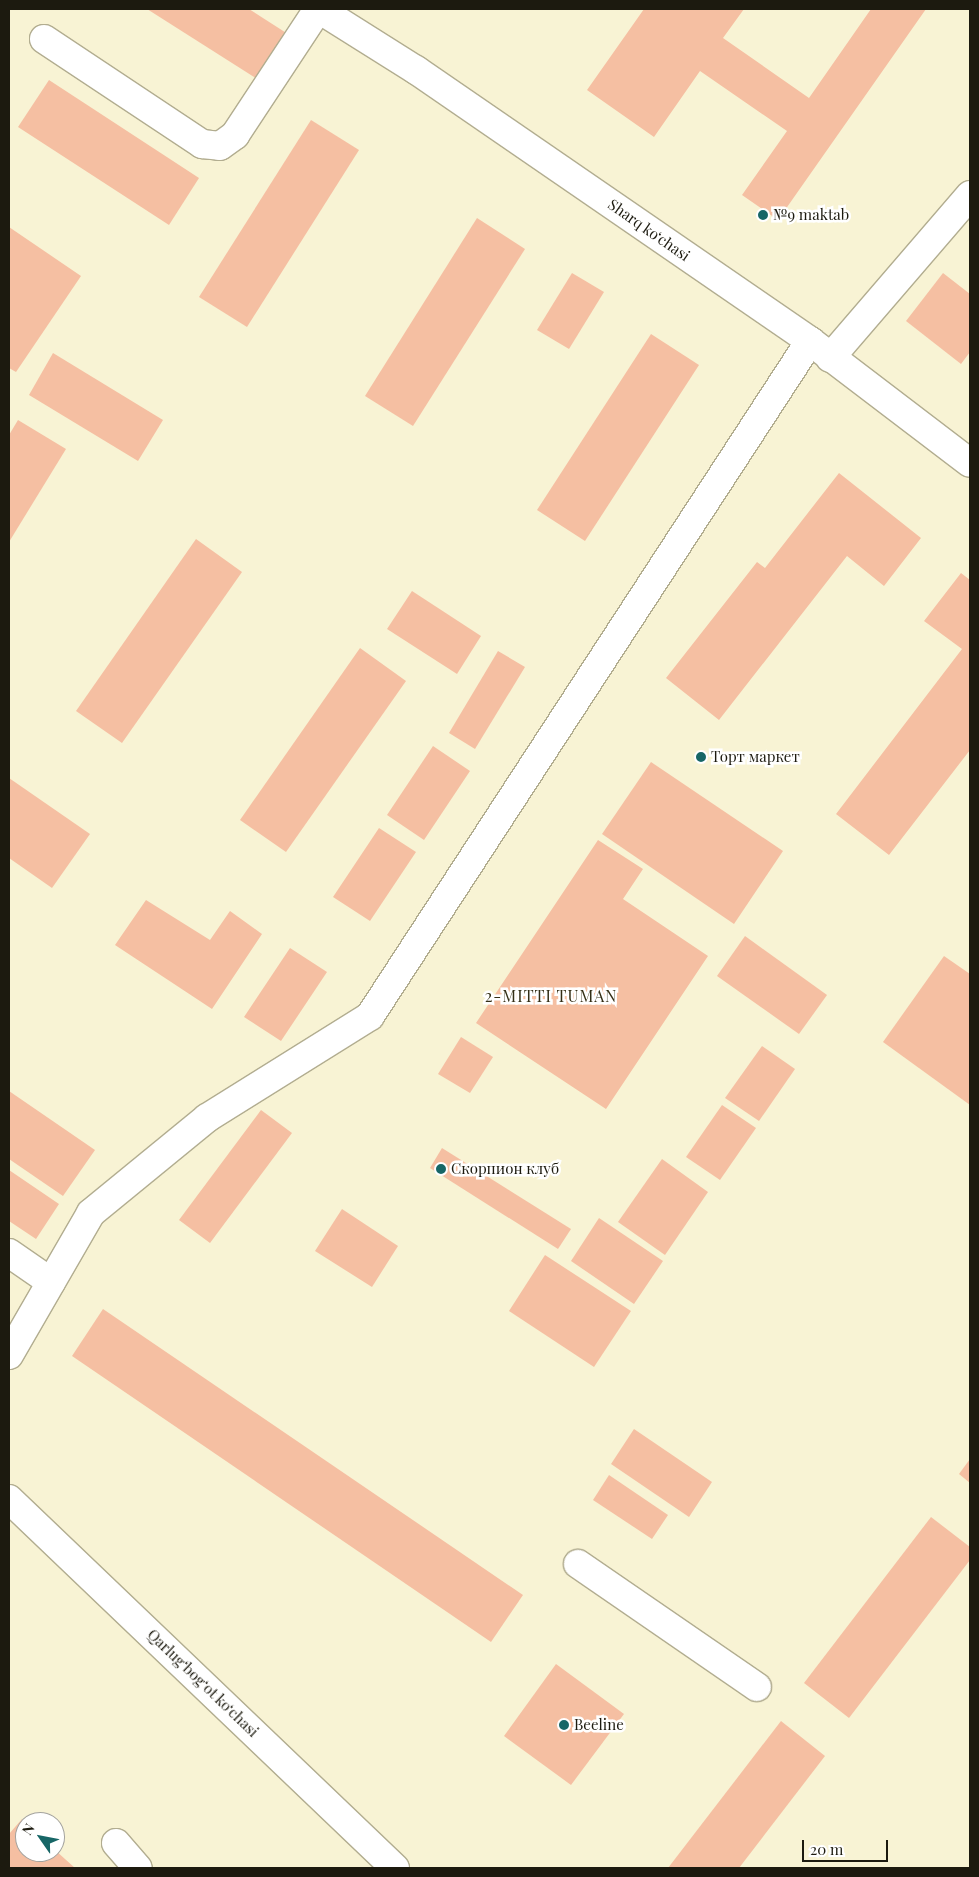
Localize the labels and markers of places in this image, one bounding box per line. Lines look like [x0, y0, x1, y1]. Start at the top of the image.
place label: №9 maktab [773, 206, 849, 224]
marker: №9 maktab [757, 209, 769, 221]
place label: Торт маркет [711, 748, 800, 766]
marker: Торт маркет [695, 751, 707, 763]
place label: Скорпион клуб [451, 1160, 559, 1178]
marker: Скорпион клуб [435, 1163, 447, 1175]
place label: Beeline [574, 1716, 624, 1734]
marker: Beeline [558, 1719, 570, 1731]

